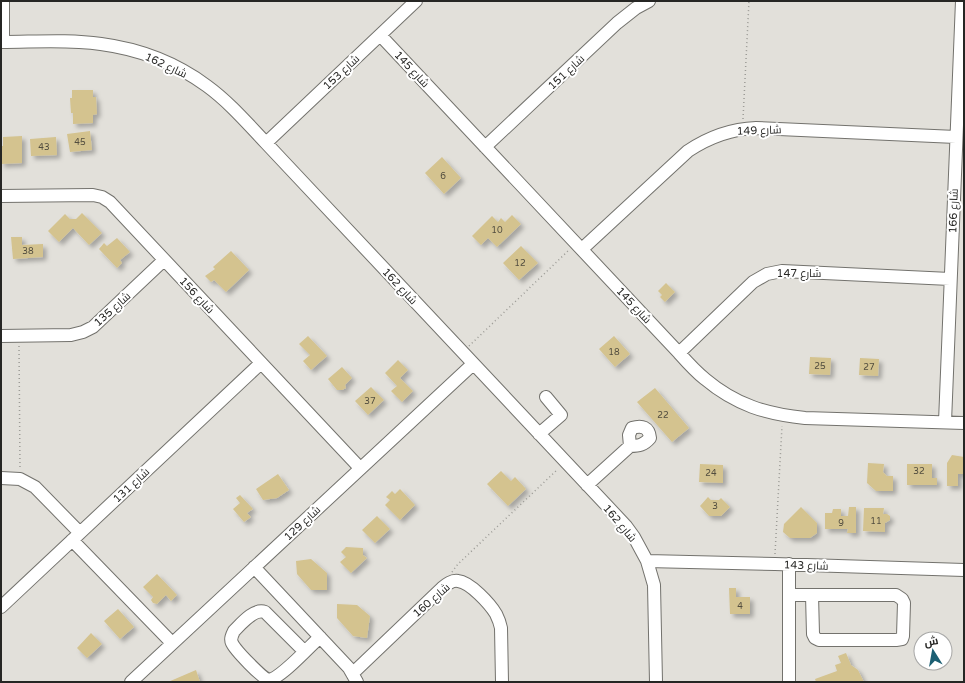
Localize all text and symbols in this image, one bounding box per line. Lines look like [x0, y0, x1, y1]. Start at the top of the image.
street label: شارع 145 [391, 48, 432, 91]
street label: شارع 162 [142, 50, 189, 82]
street label: شارع 153 [320, 52, 363, 93]
street label: شارع 151 [545, 52, 588, 93]
street label: شارع 149 [736, 123, 782, 139]
house number: 45 [74, 137, 86, 148]
house number: 43 [38, 142, 50, 153]
house number: 6 [440, 171, 446, 182]
street label: شارع 166 [946, 188, 962, 234]
house number: 10 [491, 225, 503, 236]
house number: 38 [22, 246, 34, 257]
house number: 12 [514, 258, 526, 269]
street label: شارع 162 [379, 265, 420, 308]
street label: شارع 147 [777, 267, 821, 281]
street label: شارع 156 [176, 274, 217, 317]
street label: شارع 145 [613, 284, 654, 327]
street label: شارع 135 [91, 290, 134, 330]
house number: 18 [608, 347, 620, 358]
house number: 25 [814, 361, 826, 372]
house number: 27 [863, 362, 875, 373]
house number: 37 [364, 396, 376, 407]
house number: 22 [657, 410, 669, 421]
street label: شارع 131 [110, 465, 153, 506]
house number: 32 [913, 466, 925, 477]
house number: 24 [705, 468, 717, 479]
house number: 3 [712, 501, 718, 512]
street label: شارع 162 [599, 502, 639, 545]
street label: شارع 129 [281, 503, 324, 544]
house number: 11 [870, 516, 882, 527]
house number: 9 [838, 518, 844, 529]
street label: شارع 143 [783, 558, 829, 574]
street label: شارع 160 [410, 581, 453, 621]
house number: 4 [737, 601, 743, 612]
north arrow [913, 631, 953, 671]
text: ش [923, 634, 939, 649]

